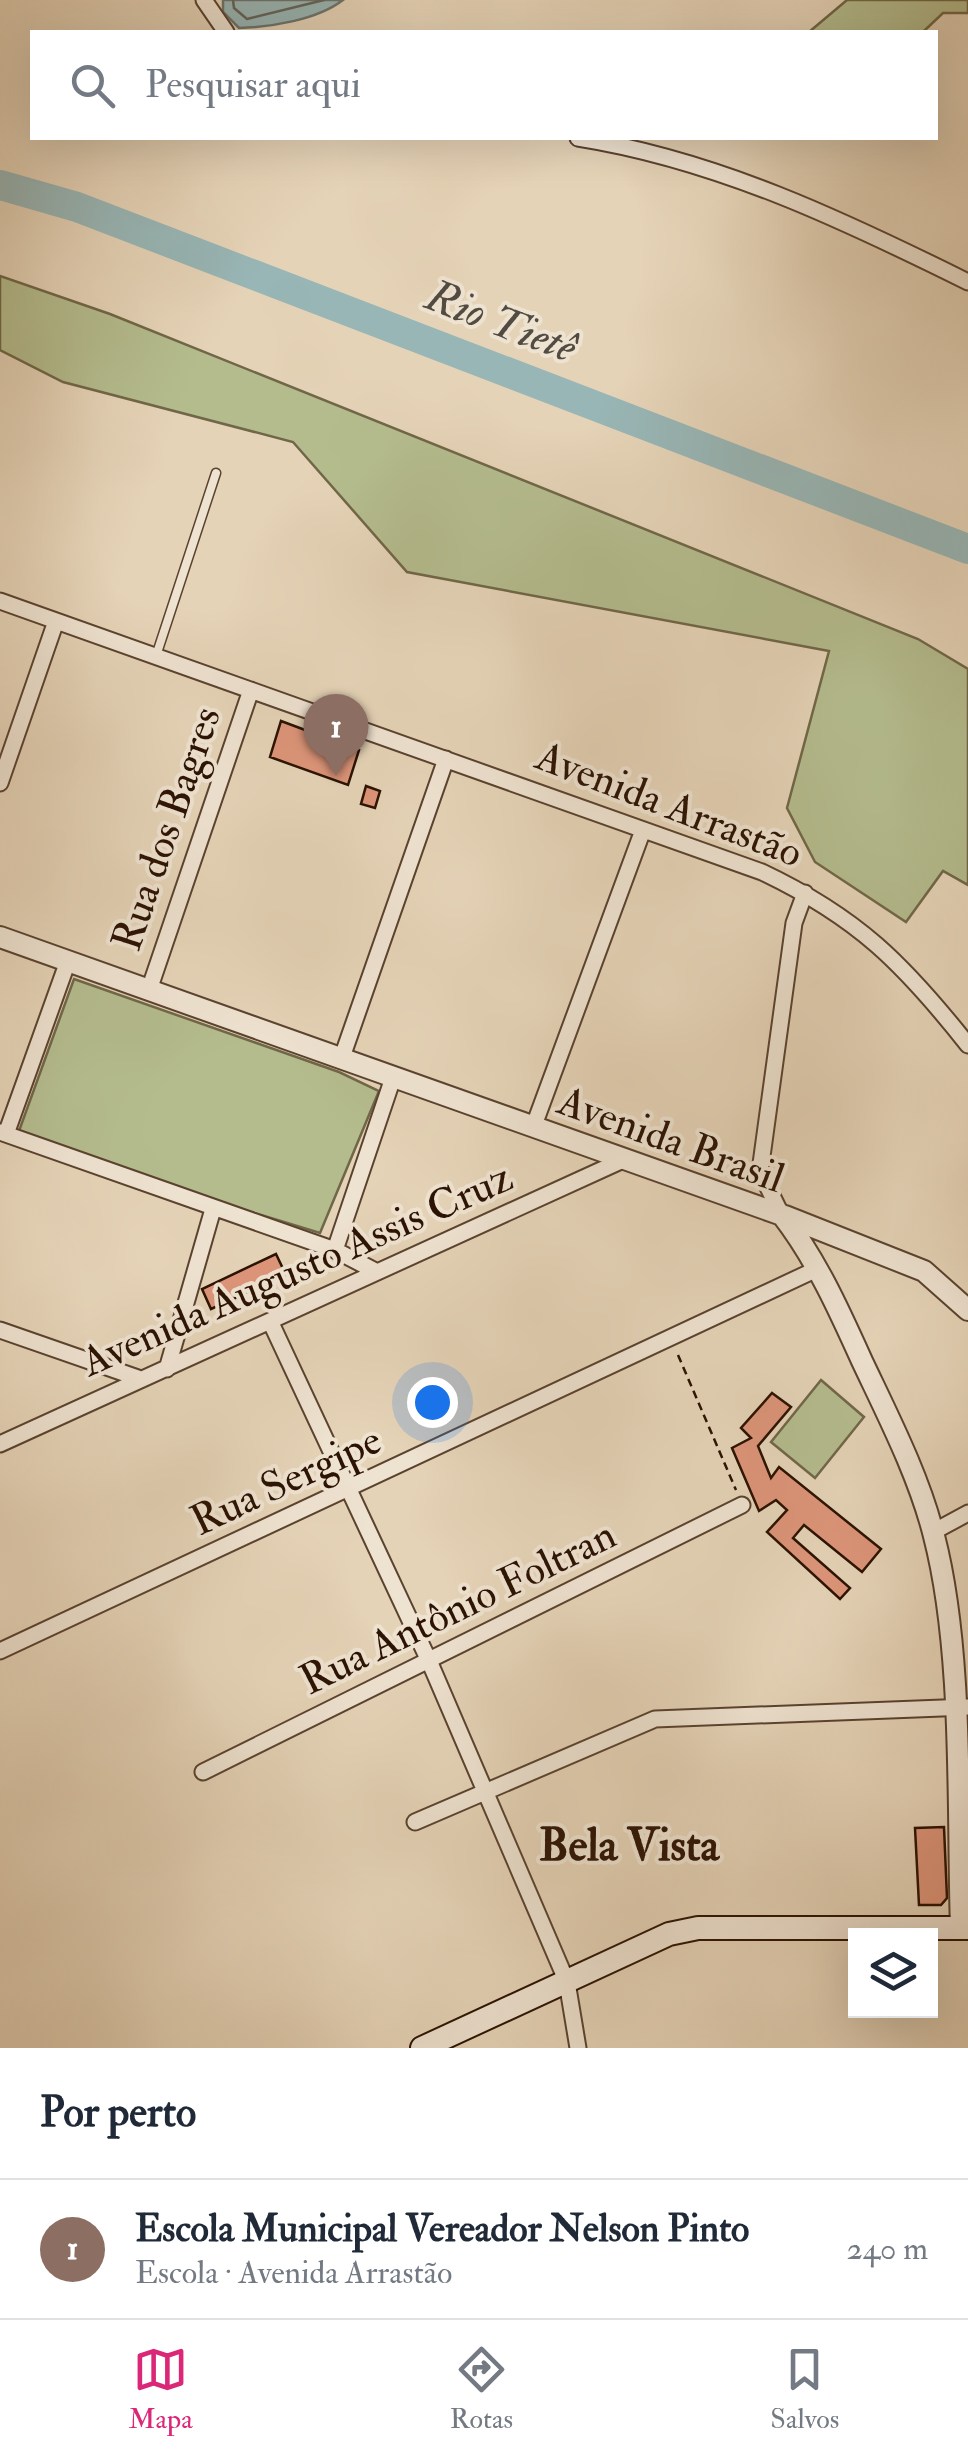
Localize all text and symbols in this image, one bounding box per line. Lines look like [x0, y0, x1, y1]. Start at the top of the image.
search box [30, 30, 938, 140]
icon: search [65, 58, 120, 113]
text: Pesquisar aqui [145, 61, 361, 109]
water label: Rio Tietê [417, 268, 586, 377]
pin: 1 [304, 694, 368, 776]
street label: Rua dos Bagres [101, 700, 233, 958]
street label: Avenida Arrastão [528, 730, 810, 880]
street label: Avenida Brasil [550, 1075, 791, 1205]
street label: Avenida Augusto Assis Cruz [73, 1151, 521, 1389]
your location [407, 1377, 458, 1428]
street label: Rua Sergipe [182, 1414, 390, 1548]
street label: Rua Antônio Foltran [292, 1509, 624, 1707]
district label: Bela Vista [539, 1818, 720, 1874]
map controls [848, 1928, 938, 2018]
button: layers [848, 1928, 938, 2018]
text: Por perto [40, 2087, 196, 2139]
text: Escola Municipal Vereador Nelson Pinto [135, 2205, 749, 2253]
text: 1 [67, 2229, 78, 2269]
text: 240 m [847, 2229, 928, 2269]
text: Escola · Avenida Arrastão [135, 2253, 452, 2293]
tab: Mapa [129, 2342, 193, 2437]
tab: Rotas [450, 2342, 513, 2437]
tab: Salvos [770, 2342, 839, 2437]

